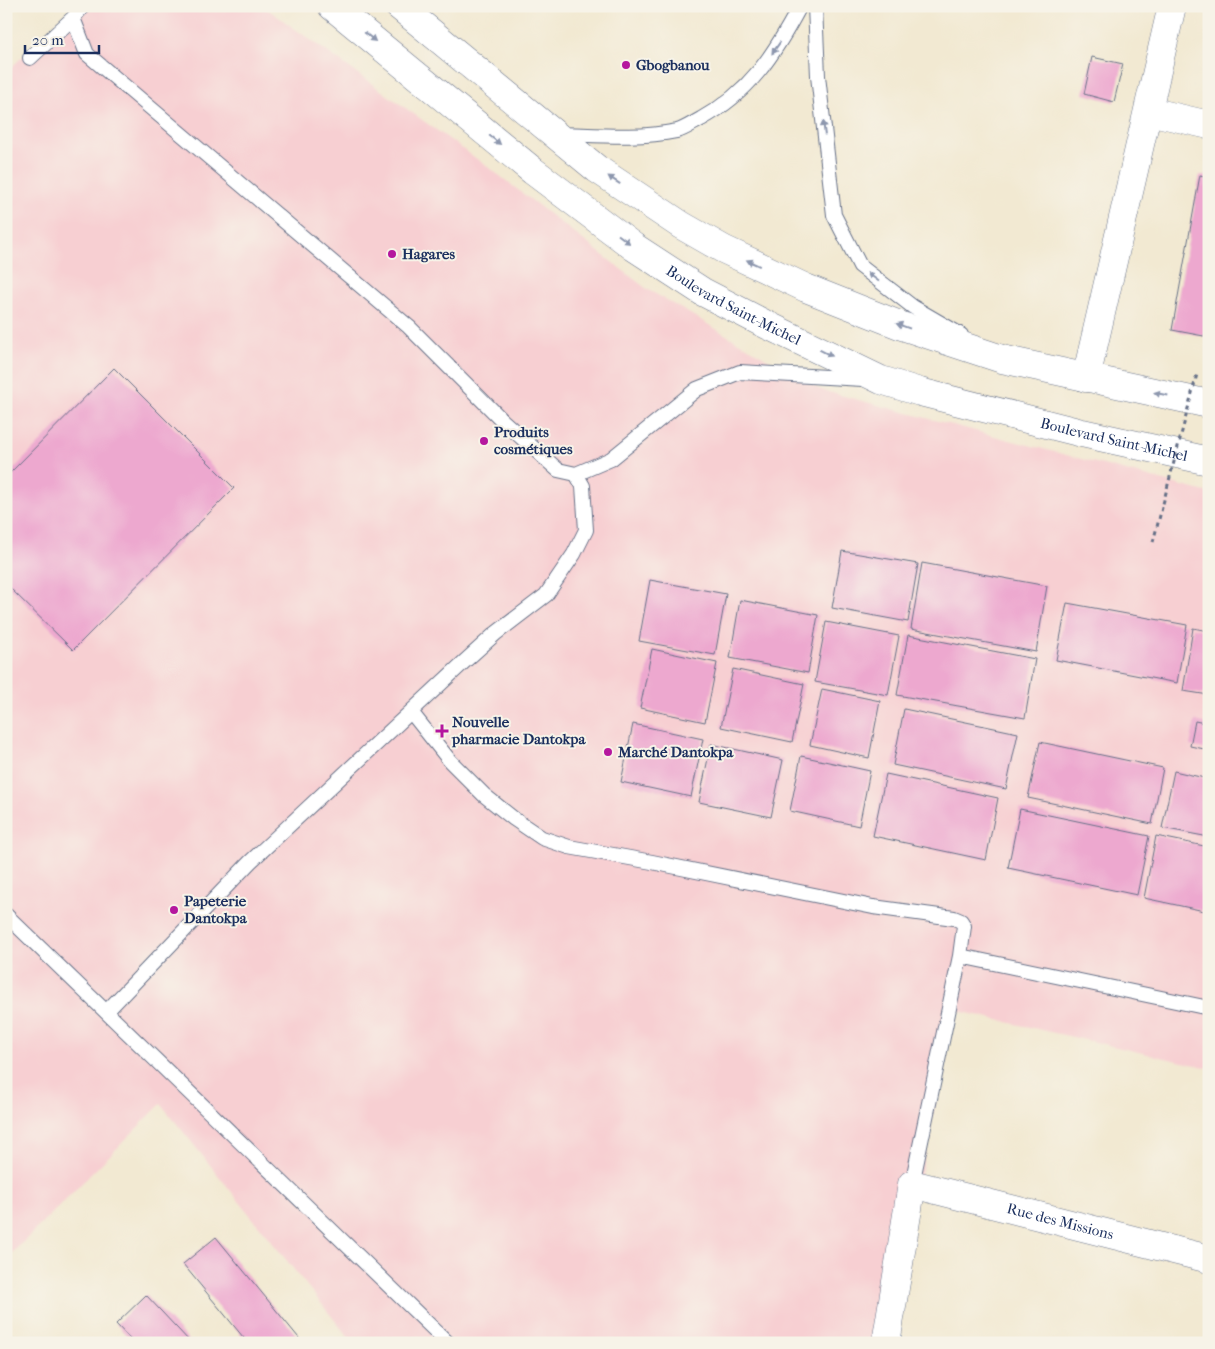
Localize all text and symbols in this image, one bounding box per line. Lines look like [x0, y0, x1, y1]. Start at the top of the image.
scale bar [25, 22, 99, 54]
text: 20 m [32, 31, 64, 49]
one-way arrow [363, 32, 376, 43]
one-way arrow [771, 42, 781, 55]
place label: Gbogbanou [636, 56, 710, 74]
marker: Gbogbanou [620, 59, 632, 71]
one-way arrow [820, 119, 828, 135]
one-way arrow [489, 134, 502, 145]
one-way arrow [607, 175, 620, 185]
one-way arrow [617, 234, 630, 245]
place label: Hagares [402, 245, 455, 263]
marker: Hagares [386, 248, 398, 260]
one-way arrow [746, 259, 760, 267]
street label: Boulevard Saint-Michel [663, 261, 804, 349]
one-way arrow [867, 271, 880, 282]
one-way arrow [895, 322, 910, 329]
one-way arrow [819, 349, 833, 357]
one-way arrow [1154, 390, 1169, 398]
street label: Boulevard Saint-Michel [1039, 414, 1189, 465]
place label: Produits cosmétiques [494, 423, 573, 458]
marker: Produits cosmétiques [478, 435, 490, 447]
place label: Nouvelle pharmacie Dantokpa [451, 713, 586, 748]
marker: Nouvelle pharmacie Dantokpa [436, 725, 448, 737]
place label: Marché Dantokpa [617, 743, 734, 761]
marker: Marché Dantokpa [602, 746, 614, 758]
place label: Papeterie Dantokpa [184, 892, 248, 927]
marker: Papeterie Dantokpa [168, 904, 180, 916]
street label: Rue des Missions [1005, 1199, 1116, 1244]

